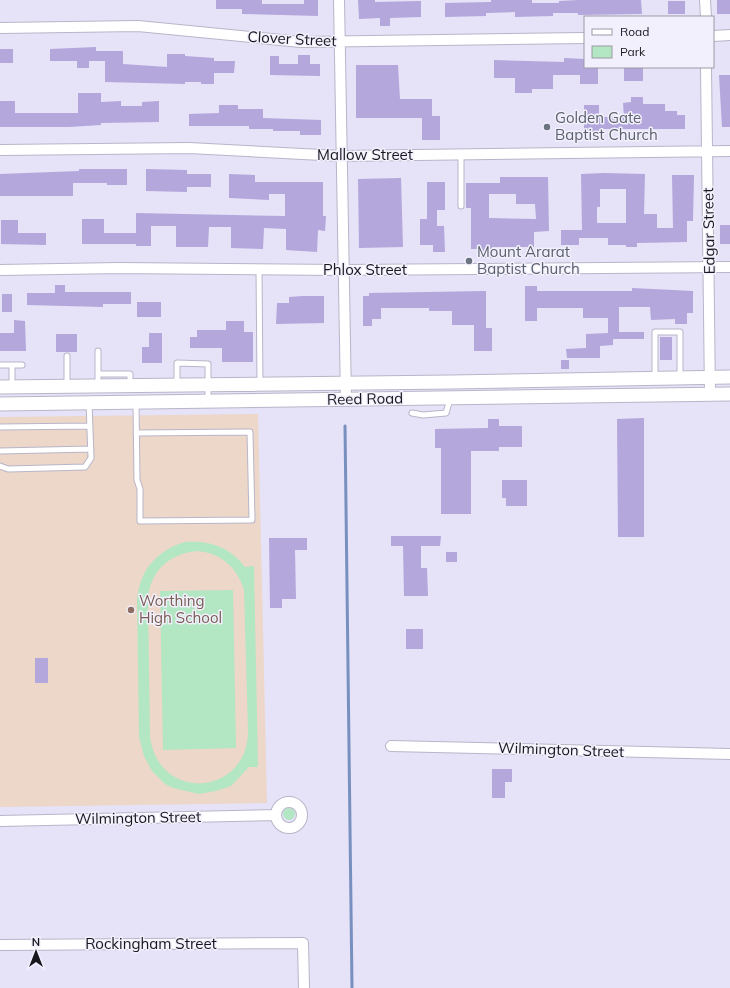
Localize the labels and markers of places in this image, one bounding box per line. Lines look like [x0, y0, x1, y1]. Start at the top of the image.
place label: Golden Gate Baptist Church [555, 108, 658, 144]
marker: Golden Gate Baptist Church [542, 122, 552, 132]
place label: Mount Ararat Baptist Church [477, 242, 580, 278]
marker: Mount Ararat Baptist Church [464, 256, 474, 266]
place label: Worthing High School [139, 591, 222, 627]
marker: Worthing High School [126, 605, 136, 615]

